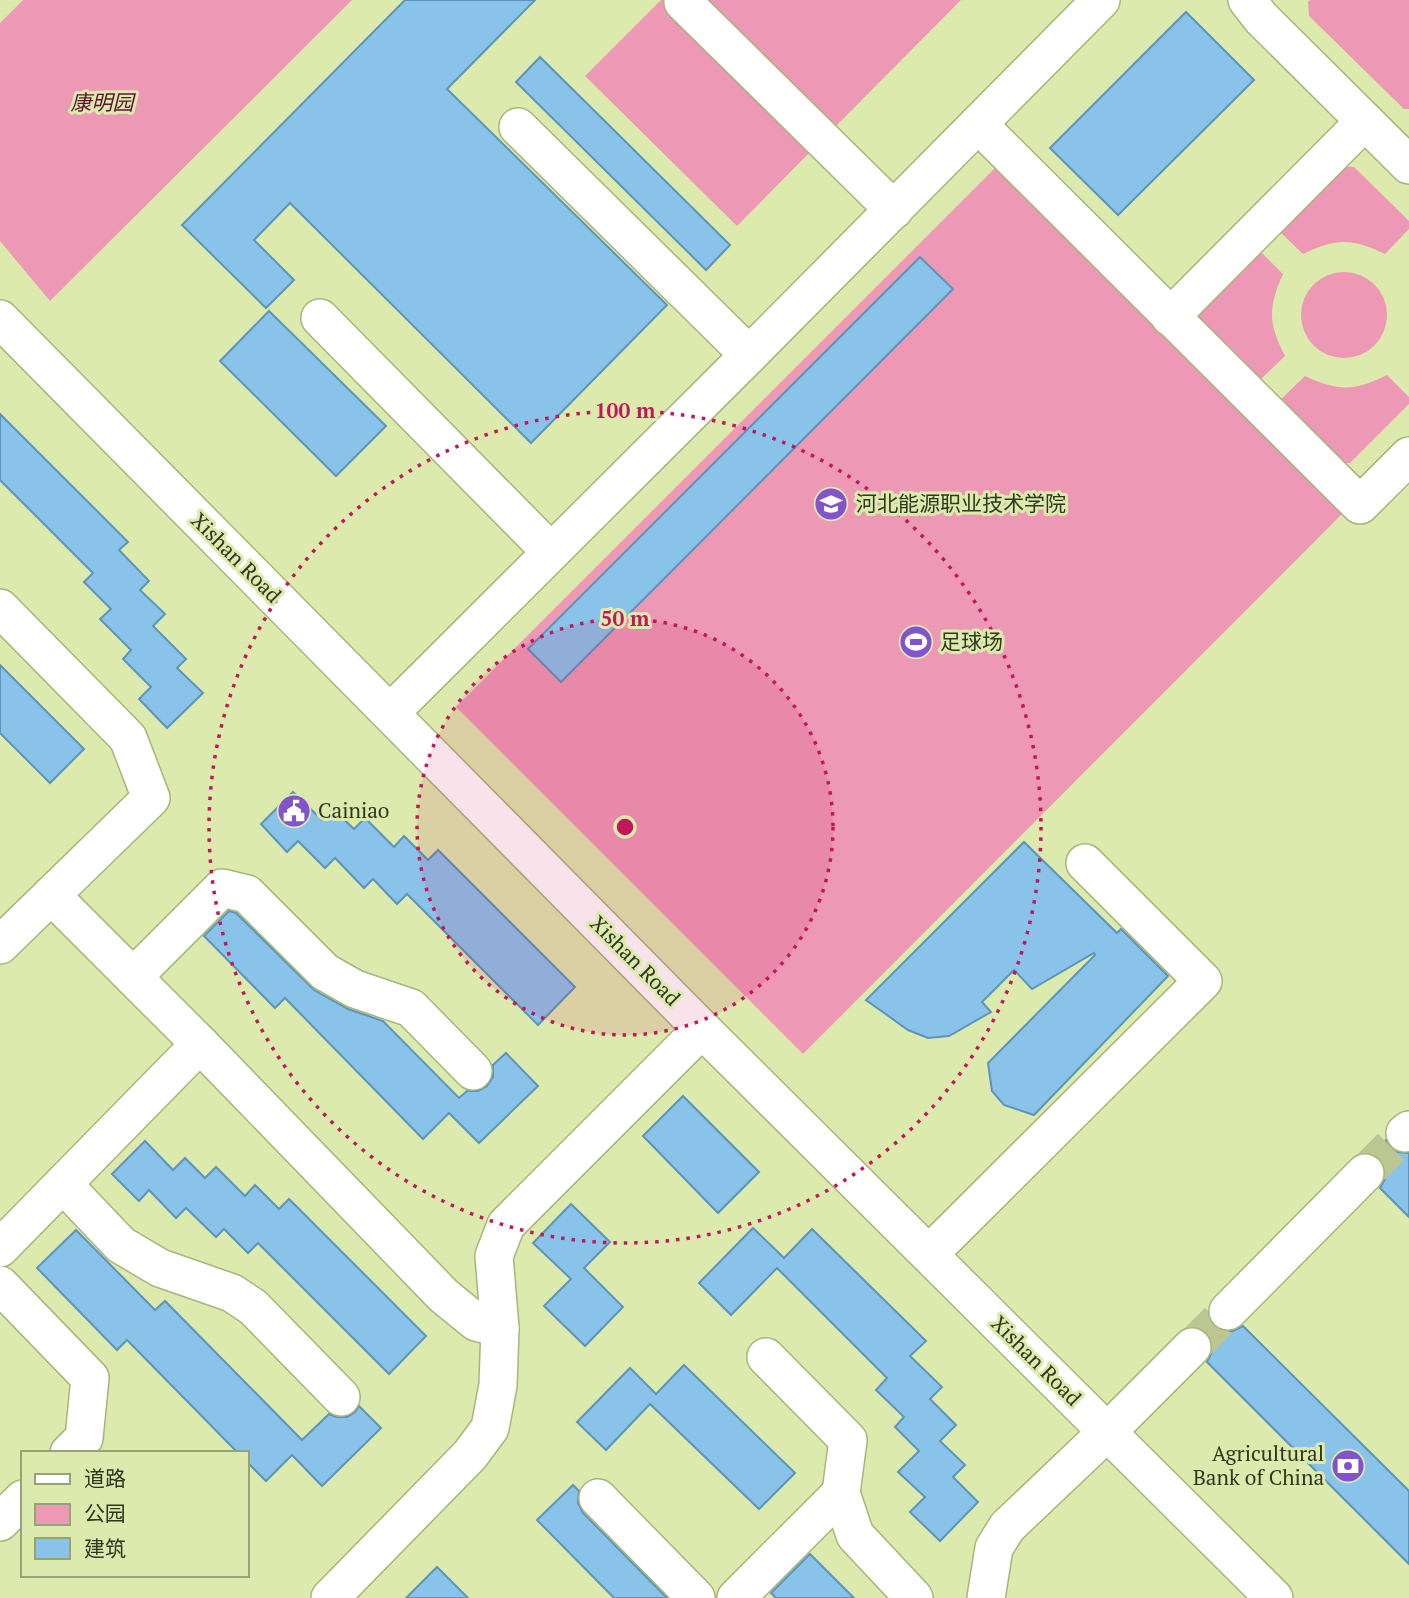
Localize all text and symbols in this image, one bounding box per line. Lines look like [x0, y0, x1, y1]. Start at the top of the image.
park label: 康明园 [71, 88, 136, 116]
text: 100 m [595, 396, 656, 424]
school or university icon: 河北能源职业技术学院 [812, 485, 850, 523]
place label: 河北能源职业技术学院 [856, 489, 1066, 517]
street label: Xishan Road [185, 506, 288, 609]
text: 50 m [601, 604, 650, 632]
sports icon: 足球场 [897, 623, 935, 661]
place label: 足球场 [940, 627, 1003, 655]
public building icon: Cainiao [275, 792, 313, 830]
place label: Cainiao [318, 796, 389, 824]
centre of rings [613, 815, 637, 839]
street label: Xishan Road [584, 909, 687, 1012]
street label: Xishan Road [985, 1309, 1088, 1412]
place label: Agricultural Bank of China [1193, 1439, 1324, 1491]
bank icon: Agricultural Bank of China [1329, 1447, 1367, 1485]
legend [21, 1451, 248, 1577]
text: 道路 [84, 1464, 126, 1492]
text: 公园 [84, 1499, 126, 1527]
text: 建筑 [84, 1534, 126, 1562]

